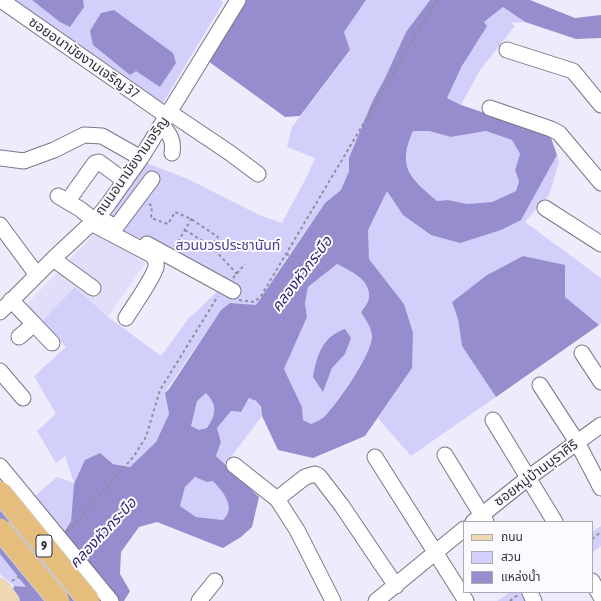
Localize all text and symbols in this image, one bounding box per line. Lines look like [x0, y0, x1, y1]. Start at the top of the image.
street label: ซอยอนามัยงามเจริญ 37 [26, 14, 142, 102]
street label: ถนนอนามัยงามเจริญ [91, 113, 173, 219]
water label: คลองหัวกระบือ [268, 233, 336, 315]
park label: สวนบวรประชานันท์ [176, 238, 280, 254]
street label: ซอยหมู่บ้านบุราศิริ [491, 436, 581, 510]
water label: คลองหัวกระบือ [66, 494, 140, 572]
legend [463, 521, 593, 593]
text: ถนน [501, 530, 523, 544]
road number: 9 [36, 535, 52, 557]
text: สวน [501, 550, 521, 564]
text: แหล่งน้ำ [501, 570, 540, 584]

